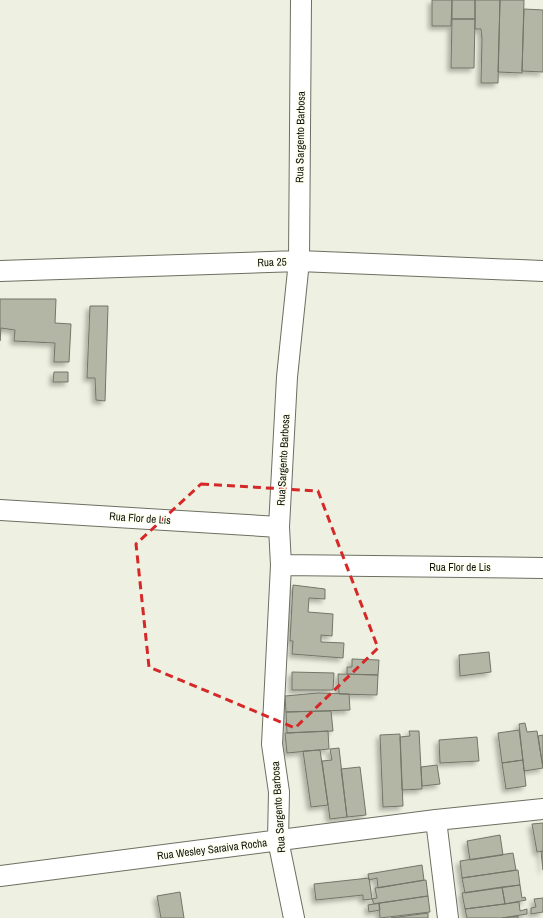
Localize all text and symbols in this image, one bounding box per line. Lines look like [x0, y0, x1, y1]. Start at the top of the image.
street label: Rua Sargento Barbosa [292, 91, 308, 183]
street label: Rua 25 [257, 254, 287, 270]
street label: Rua Sargento Barbosa [274, 414, 292, 506]
street label: Rua Flor de Lis [109, 509, 172, 527]
street label: Rua Flor de Lis [429, 560, 491, 574]
street label: Rua Sargento Barbosa [268, 761, 288, 853]
street label: Rua Wesley Saraiva Rocha [156, 835, 268, 863]

